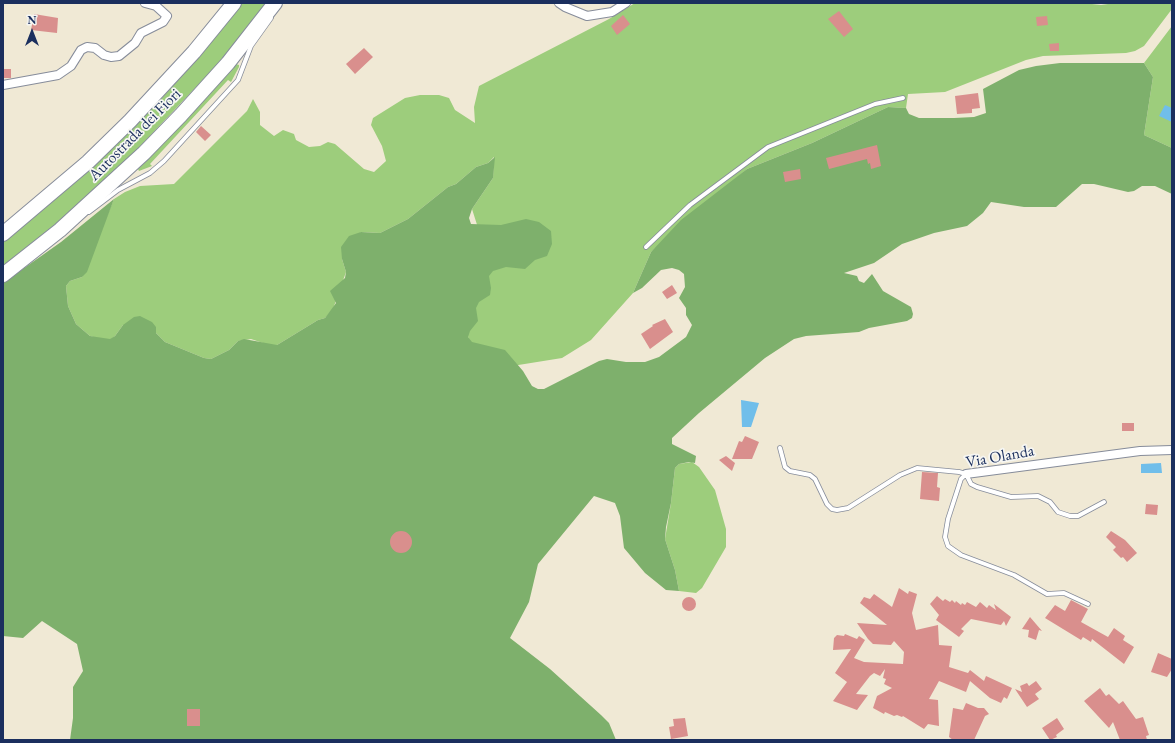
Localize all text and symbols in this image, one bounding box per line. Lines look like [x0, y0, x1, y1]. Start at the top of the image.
north arrow [12, 12, 52, 52]
text: N [28, 13, 36, 27]
street label: Autostrada dei Fiori [85, 85, 185, 185]
street label: Via Olanda [964, 442, 1036, 472]

